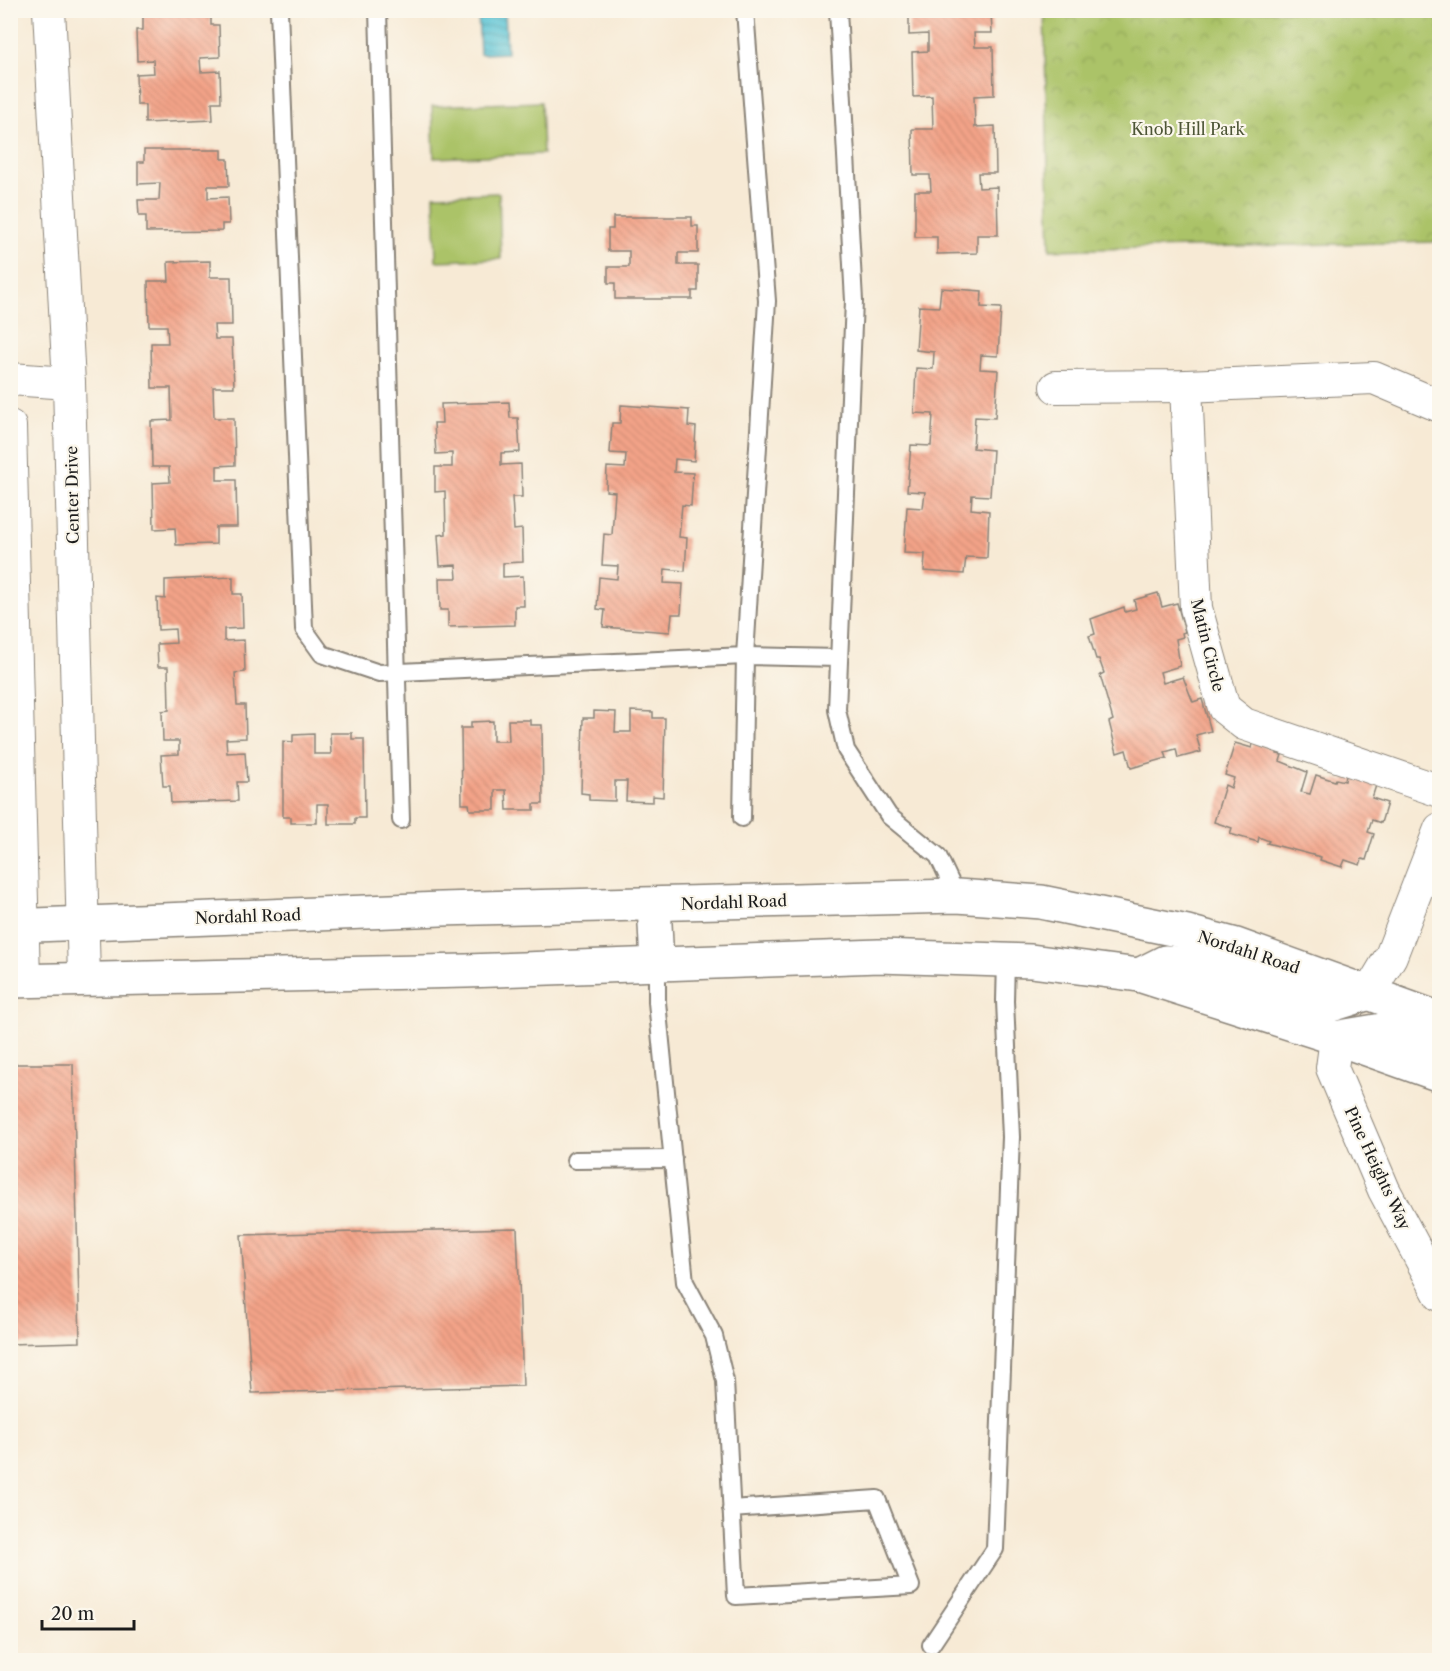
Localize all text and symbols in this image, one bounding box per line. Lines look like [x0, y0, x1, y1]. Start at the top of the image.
park label: Knob Hill Park [1131, 119, 1245, 139]
street label: Center Drive [61, 446, 83, 544]
street label: Matin Circle [1187, 596, 1229, 694]
street label: Nordahl Road [681, 890, 788, 914]
street label: Nordahl Road [195, 904, 302, 928]
street label: Nordahl Road [1196, 926, 1303, 978]
street label: Pine Heights Way [1341, 1103, 1416, 1234]
scale bar [42, 1593, 134, 1631]
text: 20 m [51, 1603, 95, 1625]

